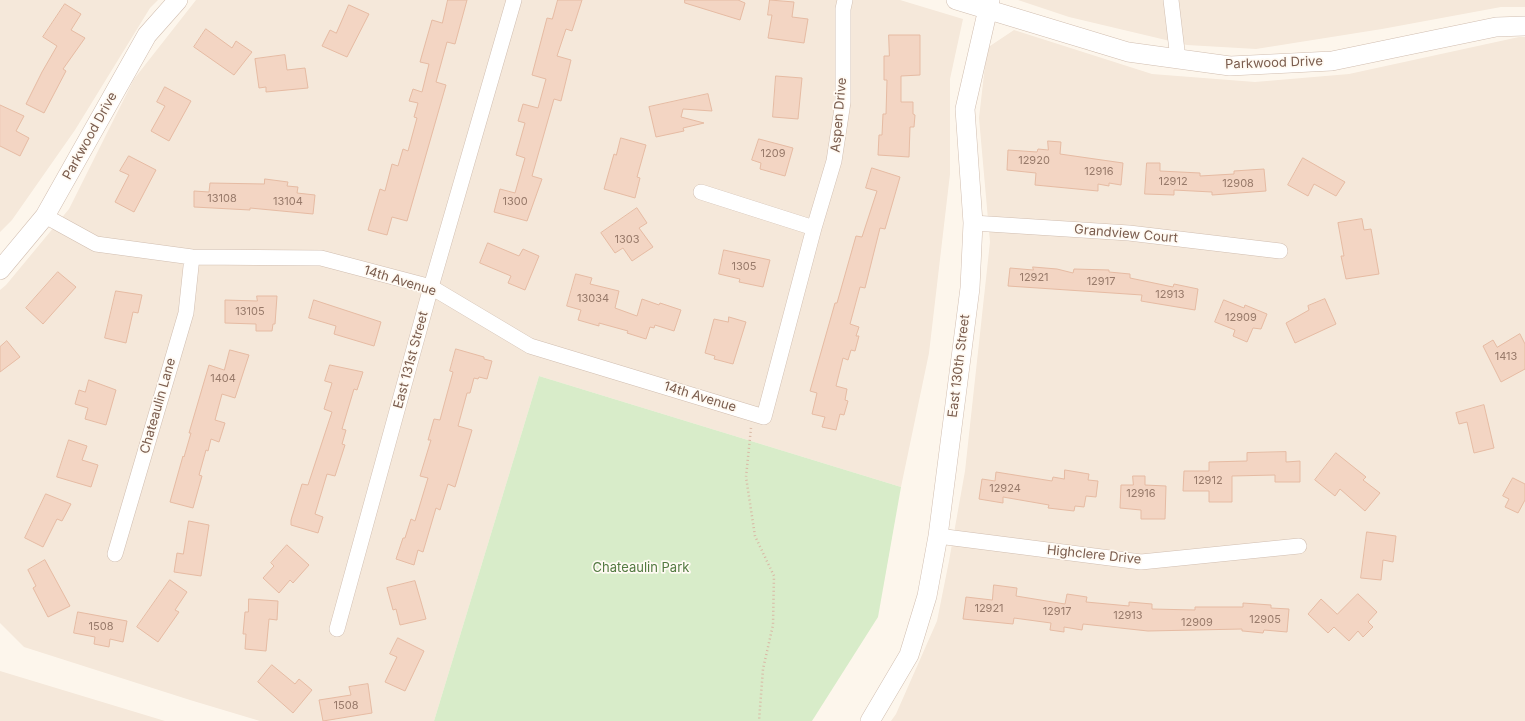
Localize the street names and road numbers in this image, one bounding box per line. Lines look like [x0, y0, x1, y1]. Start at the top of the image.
street label: Parkwood Drive [1225, 53, 1323, 73]
street label: Aspen Drive [828, 77, 850, 153]
street label: Parkwood Drive [59, 89, 121, 183]
street label: Grandview Court [1074, 222, 1178, 246]
street label: 14th Avenue [362, 263, 438, 299]
street label: East 131st Street [391, 310, 431, 410]
street label: East 130th Street [945, 314, 973, 418]
street label: Chateaulin Lane [137, 356, 179, 456]
street label: 14th Avenue [662, 379, 738, 415]
street label: Highclere Drive [1046, 542, 1142, 568]

